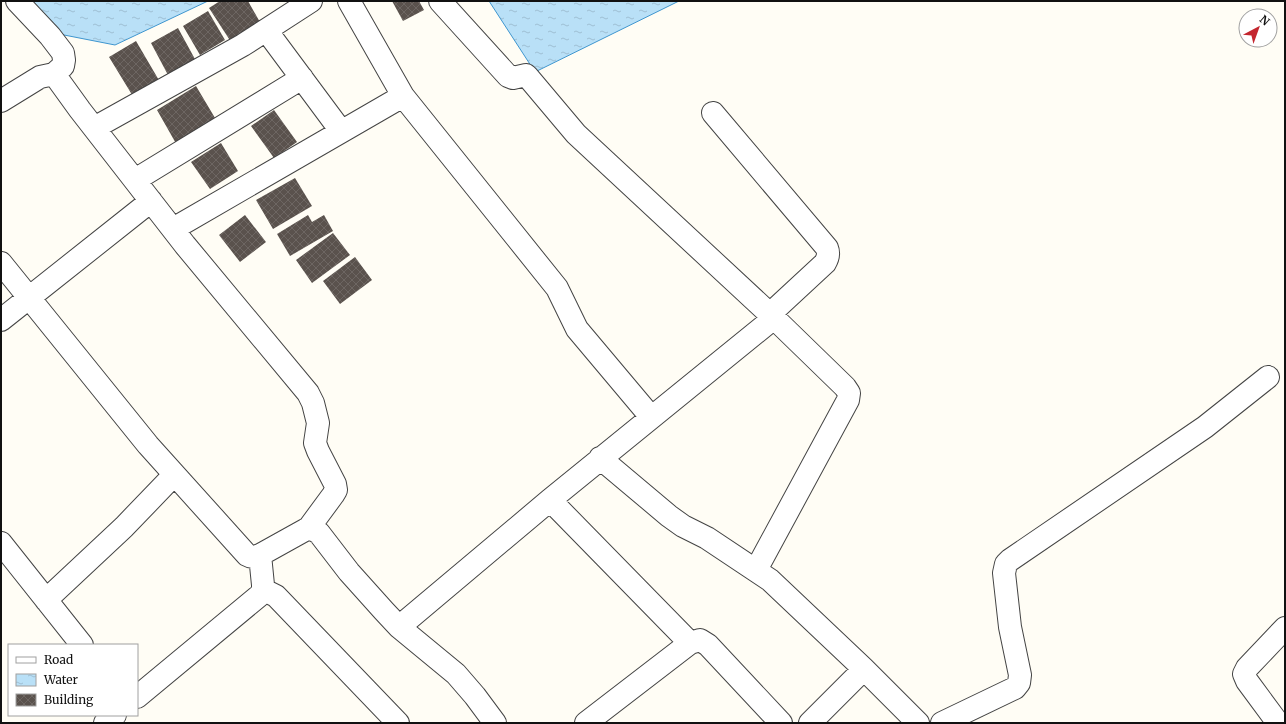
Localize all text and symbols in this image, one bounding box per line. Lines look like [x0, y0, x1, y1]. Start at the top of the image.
north arrow [1238, 8, 1278, 48]
text: N [1257, 12, 1273, 29]
legend [8, 644, 138, 716]
text: Road [44, 652, 73, 667]
text: Water [43, 672, 79, 687]
text: Building [44, 692, 94, 707]

